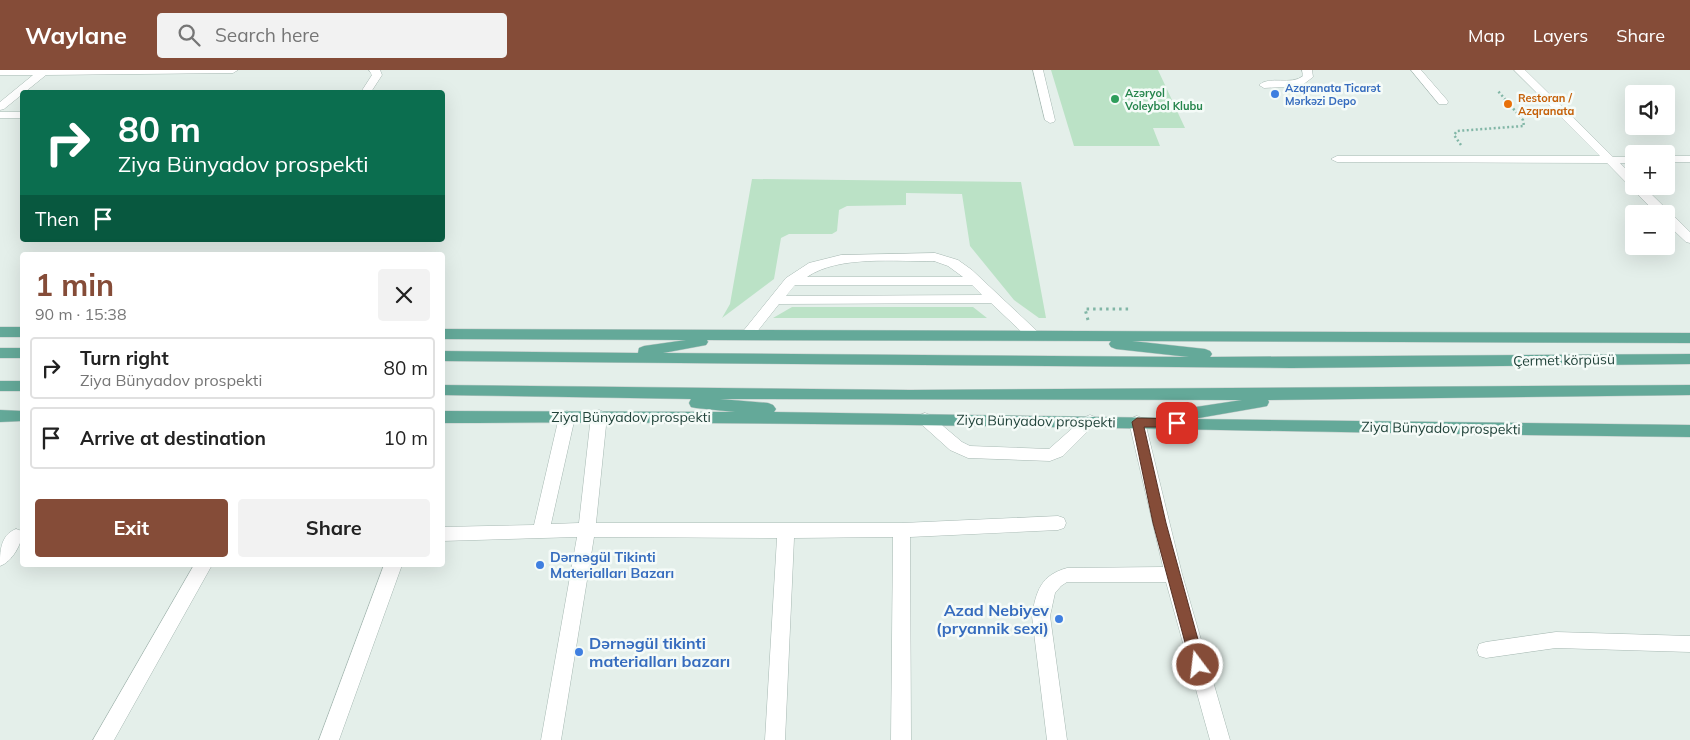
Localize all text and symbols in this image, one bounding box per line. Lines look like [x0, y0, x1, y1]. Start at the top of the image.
search box [157, 13, 507, 58]
text: Waylane [25, 20, 127, 50]
icon: search [175, 21, 203, 49]
text: Search here [215, 23, 319, 47]
text: Map [1468, 24, 1505, 47]
text: Layers [1533, 24, 1588, 47]
text: Share [1616, 24, 1665, 47]
place label: Azqranata Ticarət Mərkəzi Depo [1285, 81, 1381, 108]
map controls [1625, 85, 1675, 255]
button: sound [1625, 85, 1675, 135]
place label: Azəryol Voleybol Klubu [1124, 86, 1203, 113]
marker: Azqranata Ticarət Mərkəzi Depo [1269, 88, 1281, 100]
place label: Restoran / Azqranata [1518, 91, 1574, 118]
marker: Azəryol Voleybol Klubu [1109, 93, 1121, 105]
marker: Restoran / Azqranata [1502, 98, 1514, 110]
text: 80 m [118, 107, 201, 151]
icon: right [35, 110, 100, 175]
button: + [1625, 145, 1675, 195]
text: Ziya Bünyadov prospekti [118, 150, 369, 178]
icon: arrive [89, 205, 117, 233]
button: − [1625, 205, 1675, 255]
text: Then [35, 207, 79, 231]
text: 1 min [35, 266, 114, 304]
button: close [378, 269, 430, 321]
text: 90 m · 15:38 [35, 304, 127, 324]
text: Turn right [80, 346, 169, 370]
street label: Çermet körpüsü [1513, 350, 1615, 370]
icon: right [37, 354, 65, 382]
text: 80 m [384, 356, 428, 380]
text: Ziya Bünyadov prospekti [80, 370, 262, 390]
pin [1156, 402, 1198, 444]
street label: Ziya Bünyadov prospekti [551, 408, 711, 426]
icon: arrive [1163, 409, 1191, 437]
street label: Ziya Bünyadov prospekti [956, 411, 1116, 431]
street label: Ziya Bünyadov prospekti [1361, 418, 1521, 438]
icon: arrive [37, 424, 65, 452]
text: Arrive at destination [80, 426, 266, 450]
text: 10 m [384, 426, 428, 450]
button: Exit [35, 499, 228, 557]
button: Share [238, 499, 430, 557]
place label: Dərnəgül Tikinti Materialları Bazarı [550, 548, 674, 582]
marker: Dərnəgül Tikinti Materialları Bazarı [534, 559, 546, 571]
place label: Azad Nebiyev (pryannik sexi) [936, 600, 1049, 638]
marker: Azad Nebiyev (pryannik sexi) [1053, 613, 1065, 625]
place label: Dərnəgül tikinti materialları bazarı [589, 633, 730, 671]
position arrow [1171, 638, 1223, 690]
marker: Dərnəgül tikinti materialları bazarı [573, 646, 585, 658]

